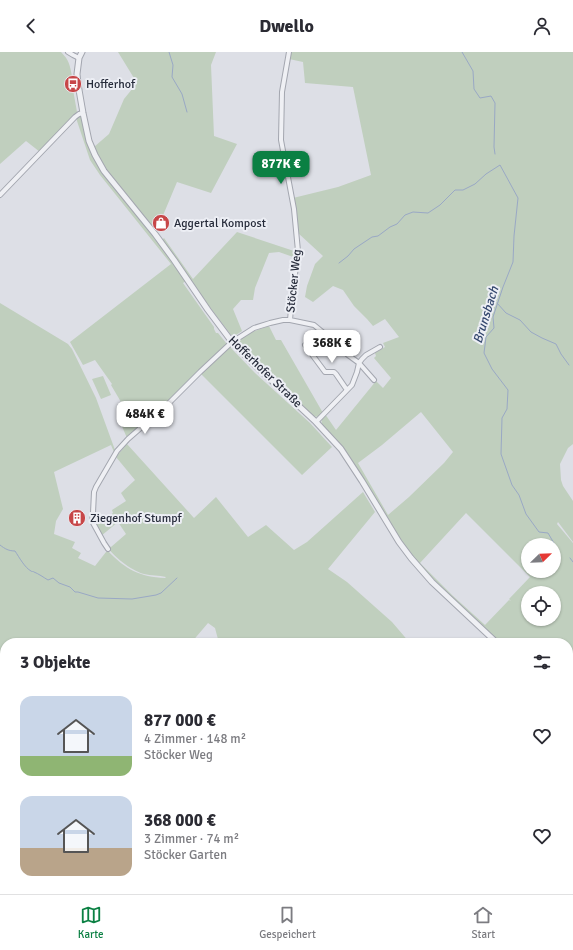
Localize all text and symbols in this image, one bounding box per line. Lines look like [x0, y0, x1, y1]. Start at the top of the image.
icon: back [20, 15, 42, 37]
text: Dwello [259, 15, 314, 37]
icon: person [531, 15, 553, 37]
bus stop icon: Hofferhof [63, 74, 83, 94]
place label: Hofferhof [86, 77, 136, 92]
pin: 877K € [248, 151, 314, 185]
text: 877K € [261, 156, 301, 172]
shop icon: Aggertal Kompost [151, 213, 171, 233]
place label: Aggertal Kompost [174, 216, 266, 231]
street label: Stöcker Weg [283, 249, 305, 313]
water label: Brunsbach [470, 284, 503, 346]
pin: 368K € [299, 330, 365, 364]
street label: Hofferhofer Straße [225, 333, 305, 411]
text: 368K € [312, 335, 352, 351]
pin: 484K € [112, 401, 178, 435]
text: 484K € [125, 406, 165, 422]
building icon: Ziegenhof Stumpf [67, 508, 87, 528]
place label: Ziegenhof Stumpf [90, 511, 183, 526]
north arrow [521, 538, 561, 578]
map controls [521, 538, 561, 626]
button: locate [521, 586, 561, 626]
icon: filters [531, 651, 553, 673]
text: 3 Objekte [20, 652, 91, 673]
text: 877 000 € [144, 710, 216, 731]
icon: home [52, 712, 100, 760]
icon: heart [531, 725, 553, 747]
text: 4 Zimmer · 148 m² [144, 731, 246, 747]
text: Stöcker Weg [144, 747, 213, 763]
text: 368 000 € [144, 810, 216, 831]
icon: home [52, 812, 100, 860]
icon: heart [531, 825, 553, 847]
text: 3 Zimmer · 74 m² [144, 831, 239, 847]
text: Stöcker Garten [144, 847, 227, 863]
tab: Karte [78, 904, 104, 941]
tab: Gespeichert [259, 904, 316, 941]
tab: Start [471, 904, 495, 941]

